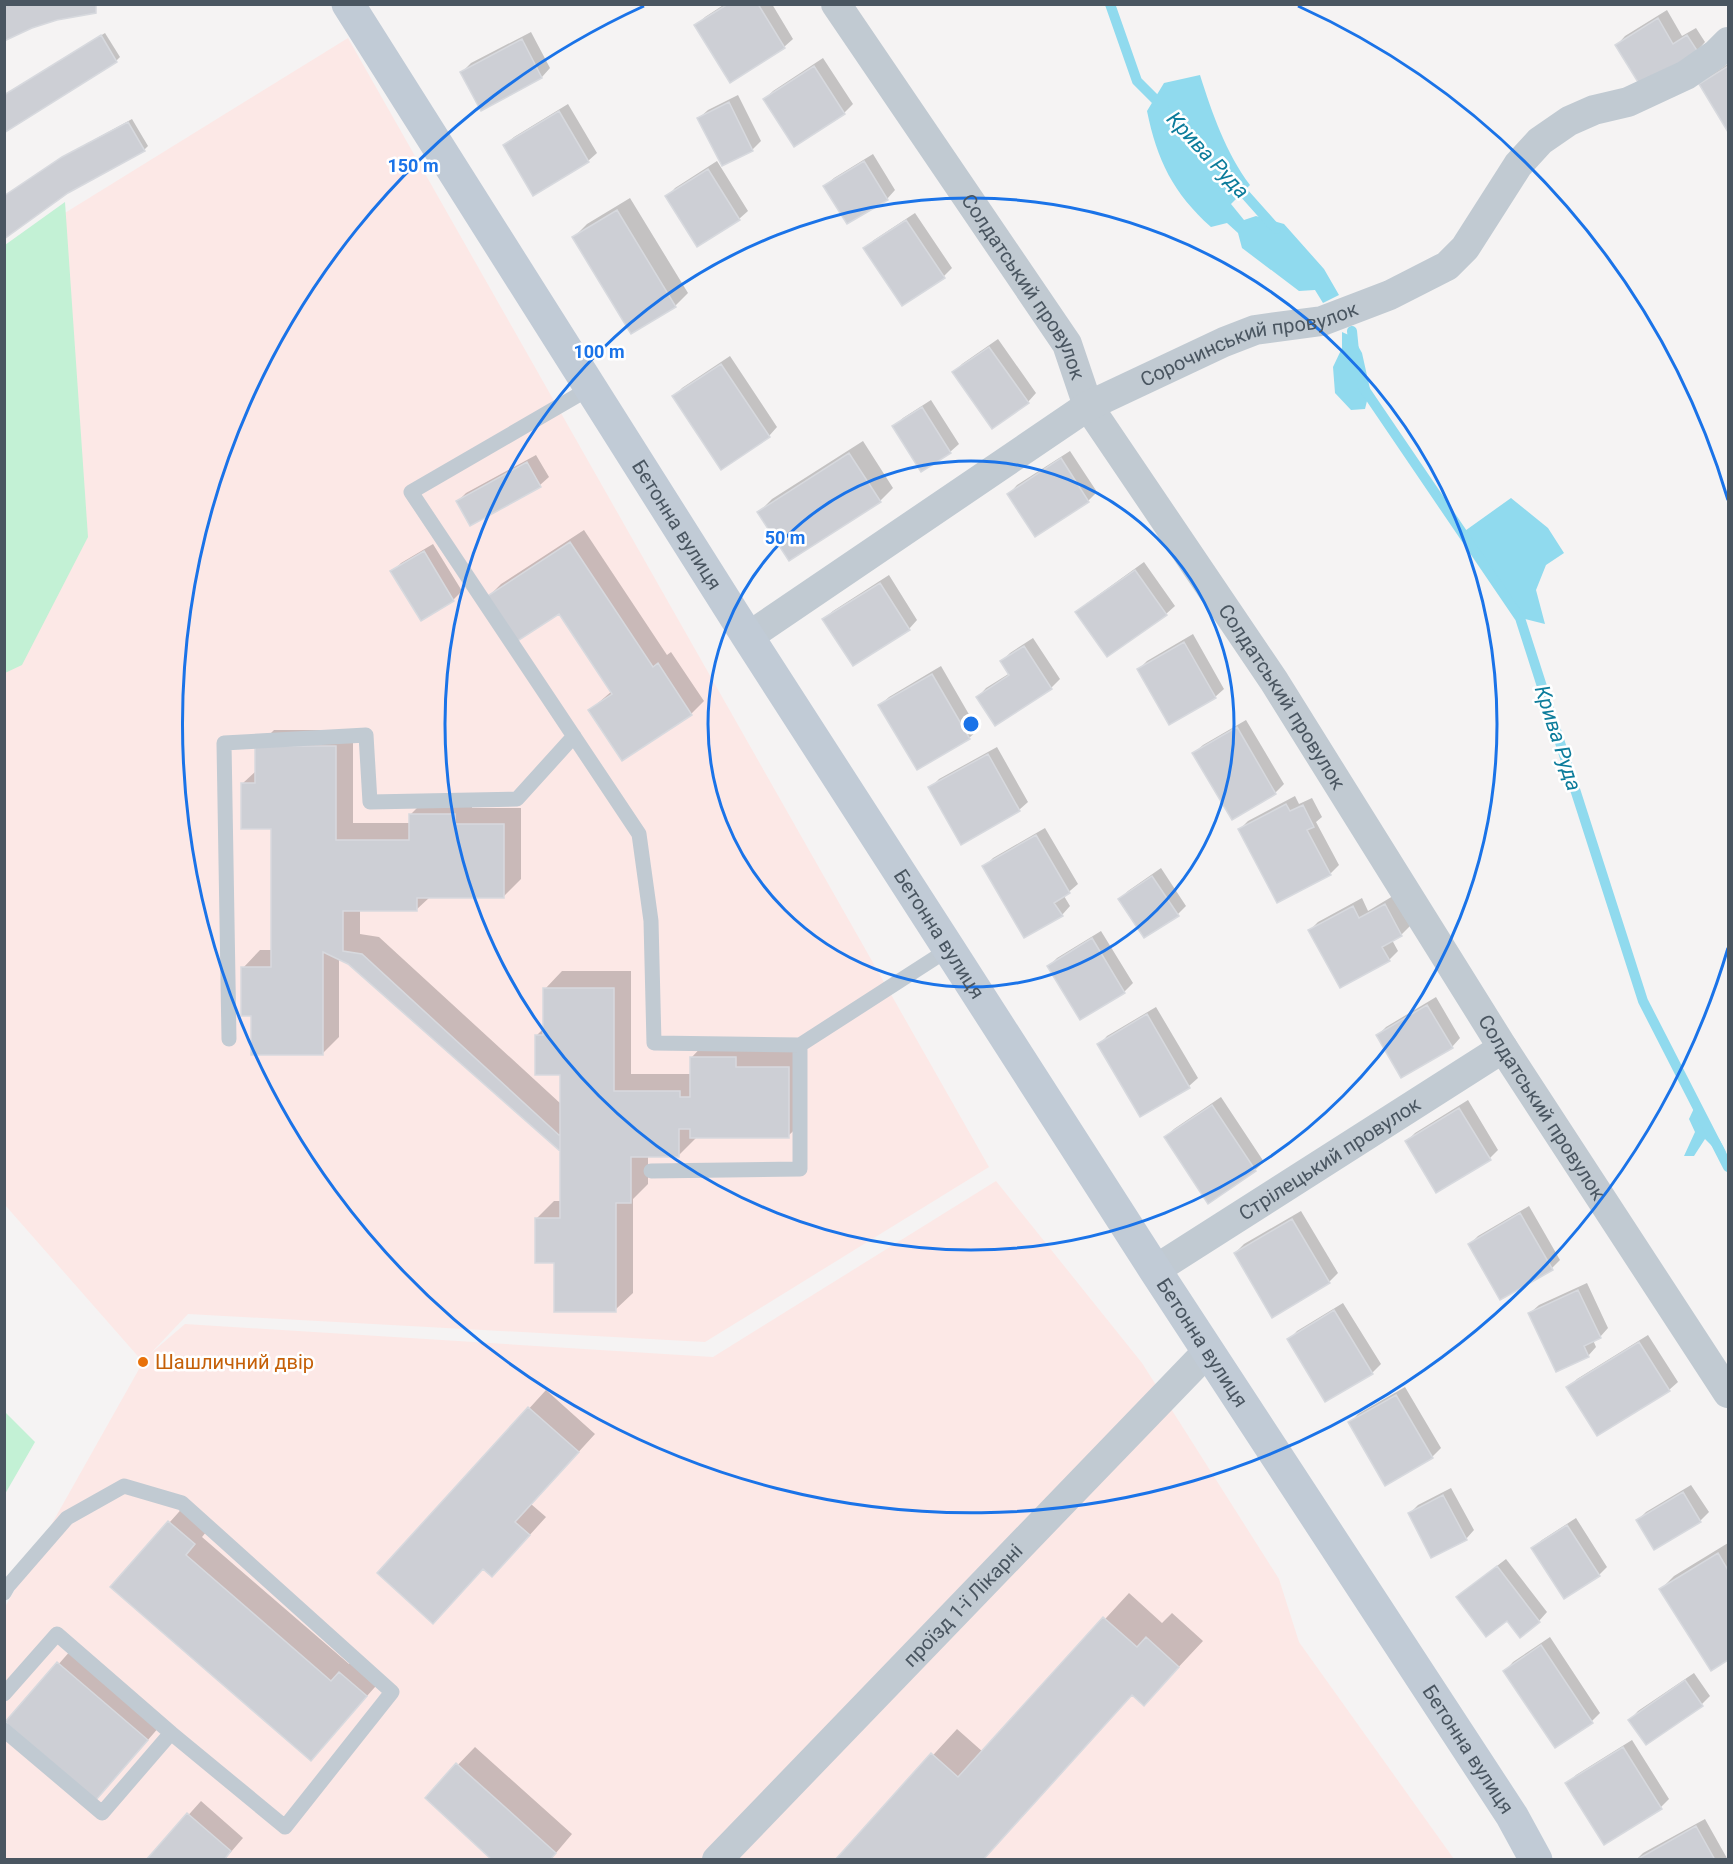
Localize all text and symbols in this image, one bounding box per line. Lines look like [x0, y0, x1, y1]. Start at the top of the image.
water label: Крива Руда [1162, 107, 1254, 203]
text: 150 m [387, 155, 439, 176]
street label: Солдатський провулок [956, 189, 1090, 383]
street label: Сорочинський провулок [1136, 296, 1362, 392]
text: 100 m [573, 341, 625, 362]
street label: Бетонна вулиця [627, 455, 727, 594]
text: 50 m [765, 527, 805, 548]
street label: Солдатський провулок [1213, 599, 1351, 794]
water label: Крива Руда [1530, 682, 1586, 794]
centre of rings [961, 714, 981, 734]
street label: Бетонна вулиця [889, 865, 990, 1003]
street label: Солдатський провулок [1473, 1010, 1611, 1205]
street label: Стрілецький провулок [1234, 1092, 1425, 1225]
street label: Бетонна вулиця [1152, 1274, 1253, 1412]
place label: Шашличний двір [155, 1350, 314, 1374]
marker: Шашличний двір [136, 1355, 150, 1369]
street label: проїзд 1-ї Лікарні [898, 1539, 1027, 1672]
street label: Бетонна вулиця [1418, 1680, 1519, 1818]

